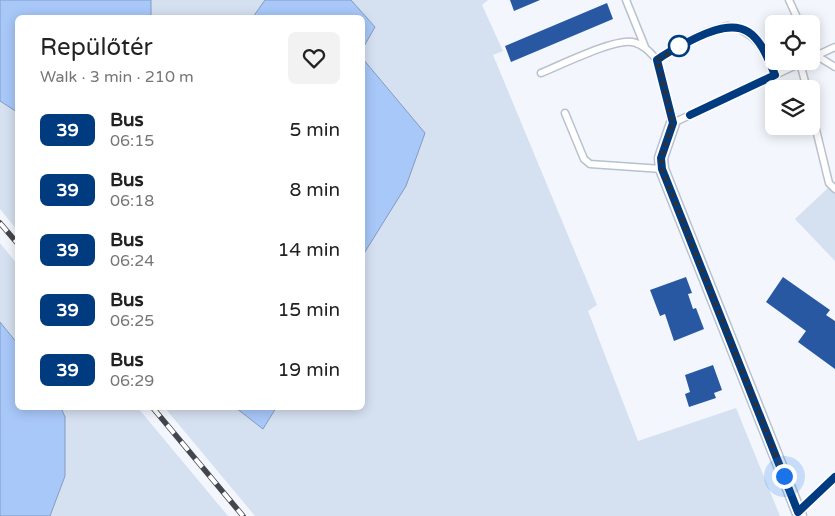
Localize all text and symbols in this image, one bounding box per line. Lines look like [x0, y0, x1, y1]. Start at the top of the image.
map controls [765, 15, 820, 135]
button: locate [765, 15, 820, 70]
button: heart [288, 32, 340, 84]
text: Repülőtér [40, 33, 153, 62]
unlabelled marker [668, 35, 690, 57]
text: Walk · 3 min · 210 m [40, 67, 194, 87]
button: layers [765, 80, 820, 135]
text: Bus [110, 109, 144, 131]
text: 39 [56, 119, 79, 141]
text: 5 min [289, 119, 340, 141]
text: 06:15 [110, 131, 154, 151]
text: Bus [110, 169, 144, 191]
text: 39 [56, 179, 79, 201]
text: 8 min [289, 179, 340, 201]
text: 06:18 [110, 191, 154, 211]
text: Bus [110, 229, 144, 251]
text: 39 [56, 239, 79, 261]
text: 14 min [277, 239, 340, 261]
text: 06:24 [110, 251, 154, 271]
text: Bus [110, 289, 144, 311]
text: 39 [56, 299, 79, 321]
text: 15 min [277, 299, 340, 321]
text: 06:25 [110, 311, 154, 331]
text: Bus [110, 349, 144, 371]
text: 39 [56, 359, 79, 381]
text: 19 min [277, 359, 340, 381]
text: 06:29 [110, 371, 154, 391]
your location [772, 464, 797, 489]

